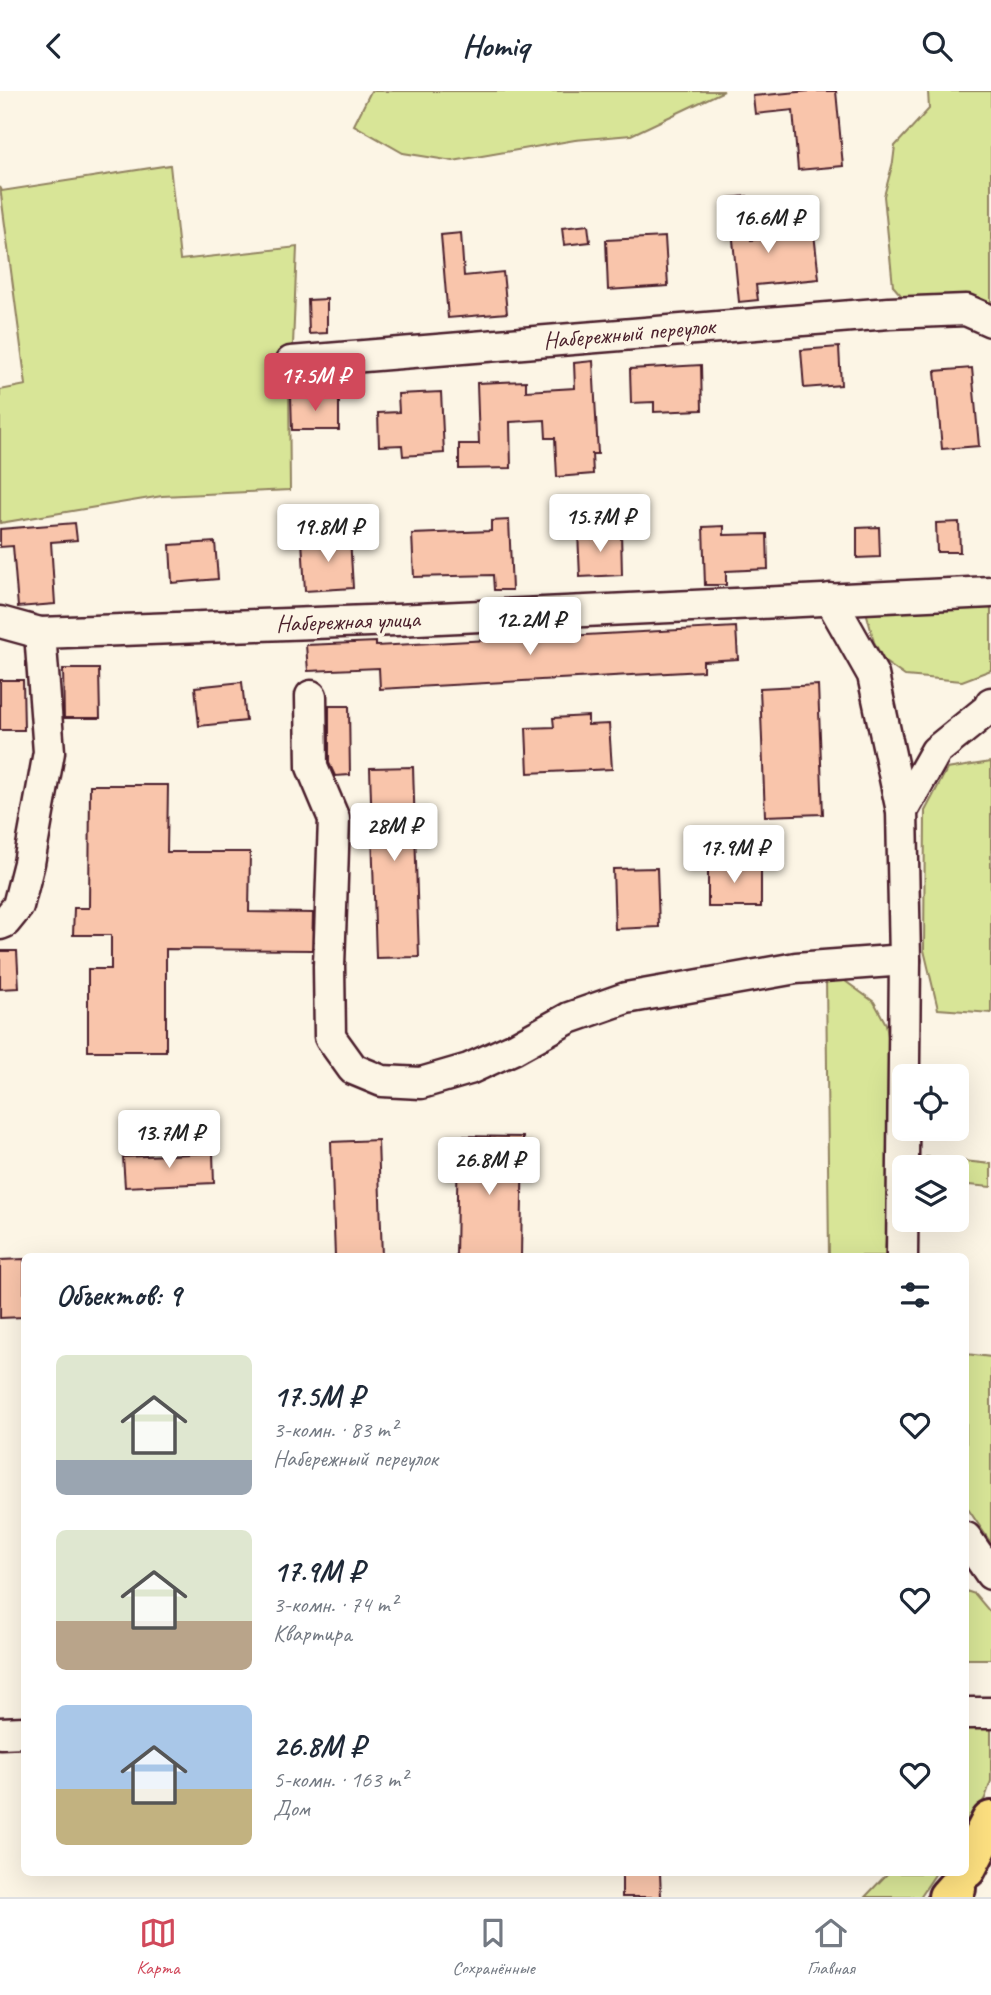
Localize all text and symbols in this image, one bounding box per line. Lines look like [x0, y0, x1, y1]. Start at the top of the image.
text: Homiq [462, 25, 529, 66]
icon: back [35, 27, 73, 65]
icon: search [918, 27, 956, 65]
pin: 16.6M ₽ [703, 195, 833, 255]
text: 16.6M ₽ [733, 203, 803, 232]
street label: Набережный переулок [542, 310, 718, 355]
pin: 17.5M ₽ [250, 353, 380, 413]
text: 17.5M ₽ [280, 361, 350, 390]
pin: 15.7M ₽ [535, 495, 665, 554]
text: 15.7M ₽ [565, 502, 635, 531]
pin: 19.8M ₽ [263, 505, 393, 564]
text: 19.8M ₽ [293, 512, 363, 541]
pin: 12.2M ₽ [465, 597, 595, 657]
street label: Набережная улица [276, 603, 422, 639]
text: 12.2M ₽ [495, 605, 565, 634]
pin: 28M ₽ [345, 803, 443, 863]
text: 28M ₽ [367, 811, 421, 840]
pin: 17.9M ₽ [669, 825, 799, 885]
text: 17.9M ₽ [699, 833, 769, 862]
map controls [892, 1064, 969, 1232]
button: locate [892, 1064, 969, 1141]
pin: 13.7M ₽ [104, 1111, 234, 1170]
text: 13.7M ₽ [134, 1118, 204, 1147]
pin: 26.8M ₽ [424, 1137, 554, 1197]
text: 26.8M ₽ [454, 1145, 524, 1174]
button: layers [892, 1155, 969, 1232]
text: Объектов: 9 [56, 1276, 181, 1314]
icon: filters [896, 1276, 934, 1314]
text: 17.5M ₽ [273, 1377, 363, 1415]
icon: home [112, 1383, 196, 1467]
icon: heart [896, 1406, 934, 1444]
text: 3-комн. · 83 m² [273, 1415, 397, 1444]
text: Набережный переулок [273, 1444, 438, 1473]
text: 17.9M ₽ [273, 1552, 364, 1590]
icon: home [112, 1558, 196, 1642]
icon: heart [896, 1581, 934, 1619]
text: 3-комн. · 74 m² [273, 1590, 397, 1619]
text: Квартира [273, 1619, 351, 1648]
text: 26.8M ₽ [273, 1727, 365, 1765]
icon: home [112, 1733, 196, 1817]
icon: heart [896, 1756, 934, 1794]
text: 5-комн. · 163 m² [273, 1765, 407, 1794]
text: Дом [273, 1794, 310, 1823]
tab: Карта [136, 1914, 180, 1980]
tab: Сохранённые [452, 1914, 535, 1980]
tab: Главная [807, 1914, 855, 1980]

